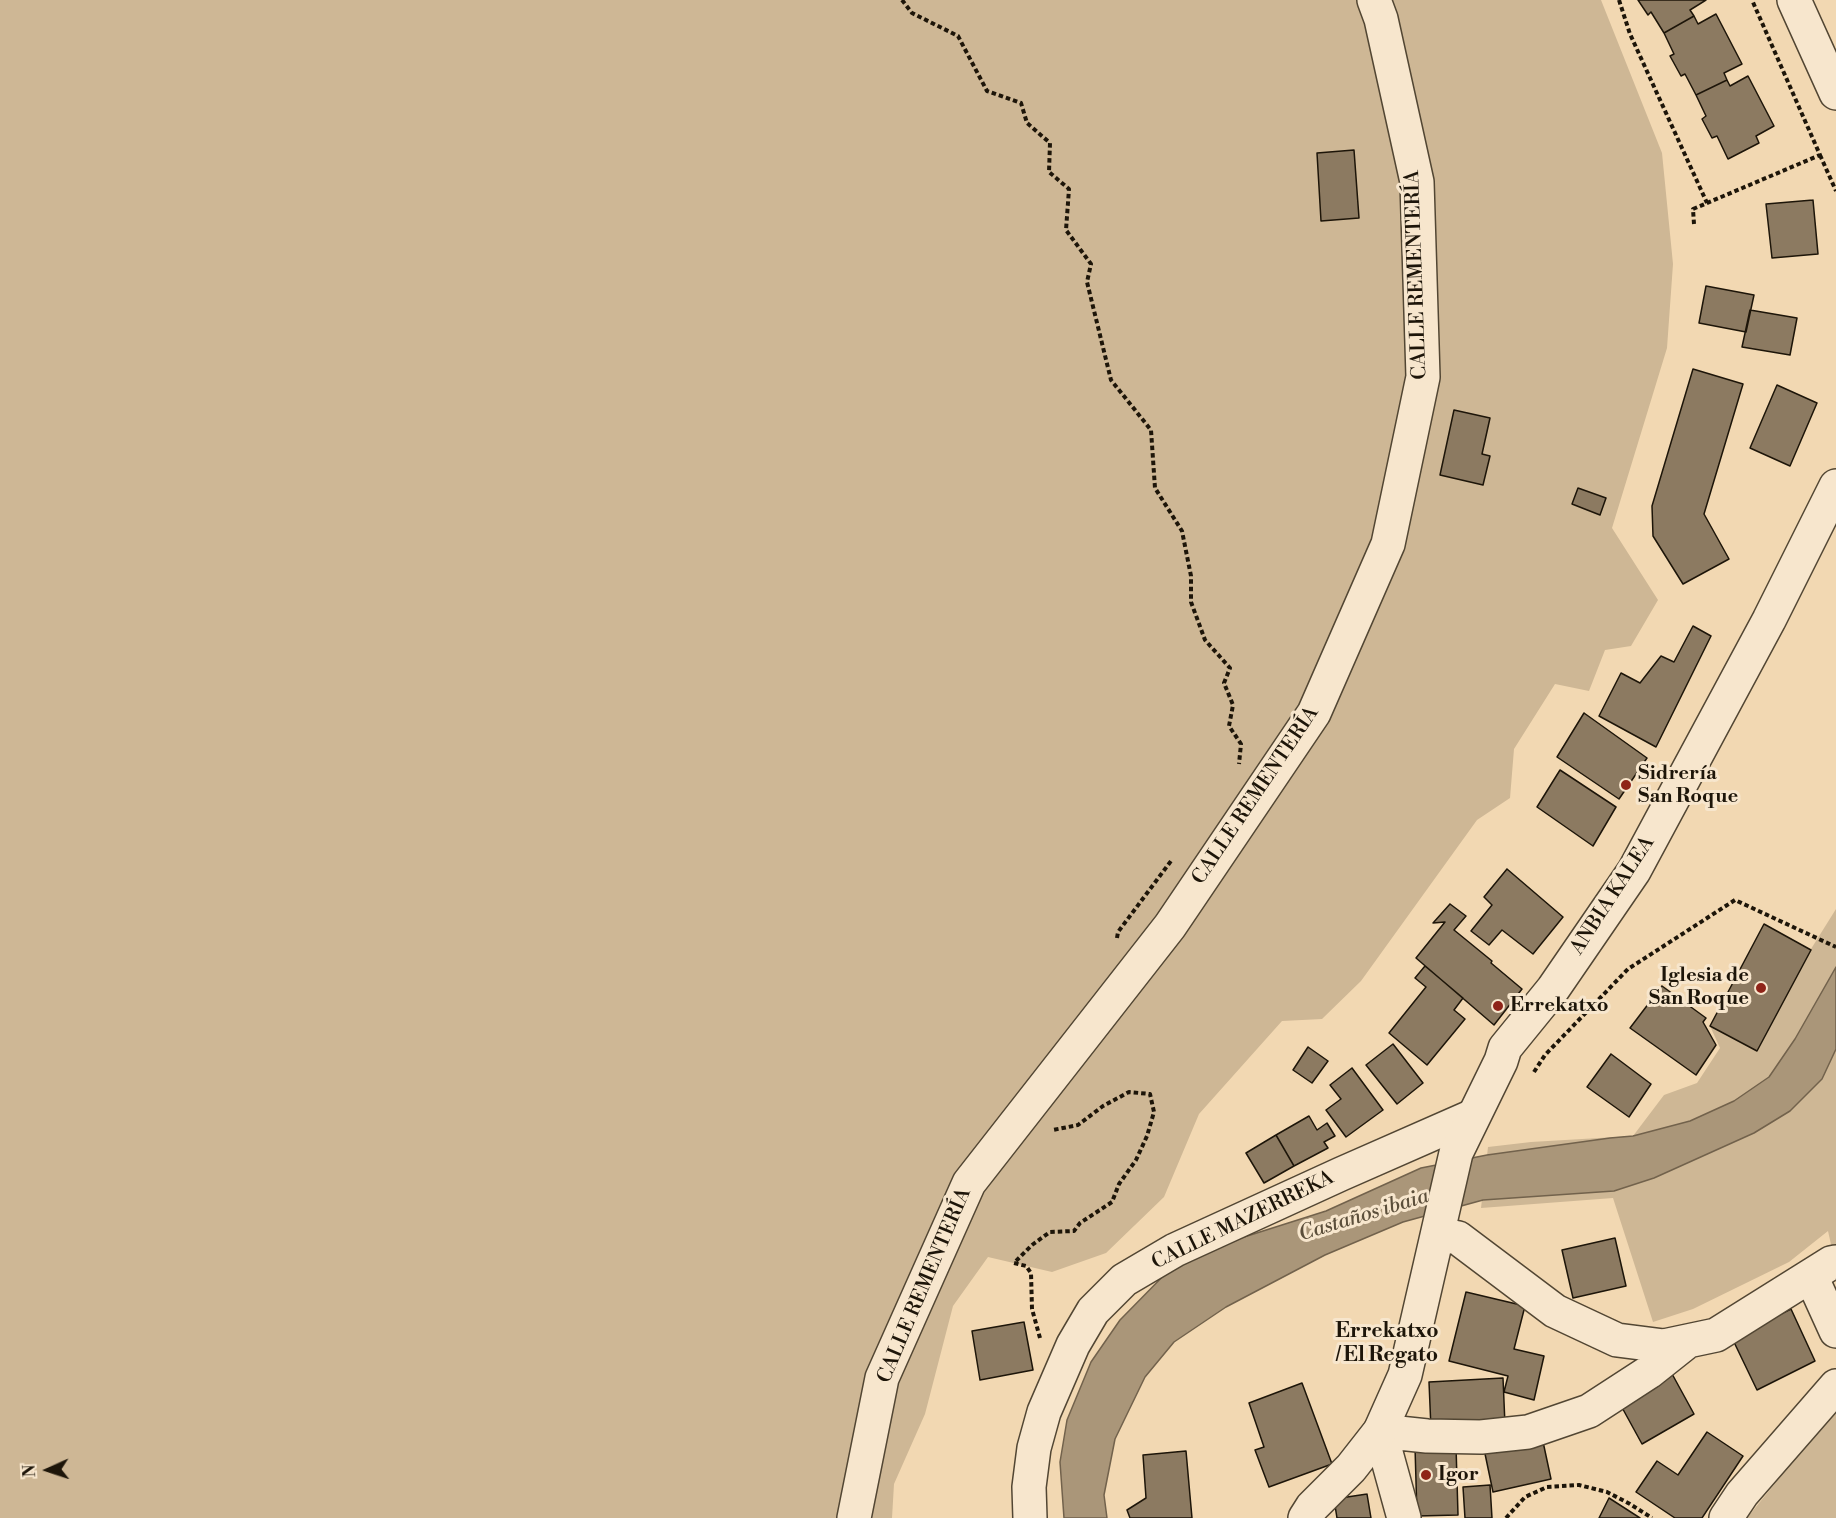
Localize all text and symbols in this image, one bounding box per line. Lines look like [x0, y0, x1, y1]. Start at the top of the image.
street label: CALLE REMENTERÍA [1401, 170, 1433, 380]
street label: CALLE REMENTERÍA [1187, 702, 1325, 890]
place label: Sidrería San Roque [1638, 762, 1738, 809]
marker: Sidrería San Roque [1619, 778, 1633, 792]
street label: ANBIA KALEA [1566, 832, 1660, 960]
place label: Iglesia de San Roque [1649, 964, 1749, 1011]
marker: Iglesia de San Roque [1754, 981, 1768, 995]
place label: Errekatxo [1510, 994, 1608, 1018]
marker: Errekatxo [1491, 999, 1505, 1013]
street label: CALLE MAZERREKA [1148, 1166, 1338, 1276]
water label: Castaños ibaia [1296, 1184, 1432, 1248]
street label: CALLE REMENTERÍA [873, 1185, 977, 1387]
district label: Errekatxo / El Regato [1335, 1319, 1439, 1369]
north arrow [18, 1440, 78, 1500]
place label: Igor [1438, 1463, 1479, 1487]
text: N [20, 1464, 40, 1478]
marker: Igor [1419, 1468, 1433, 1482]

